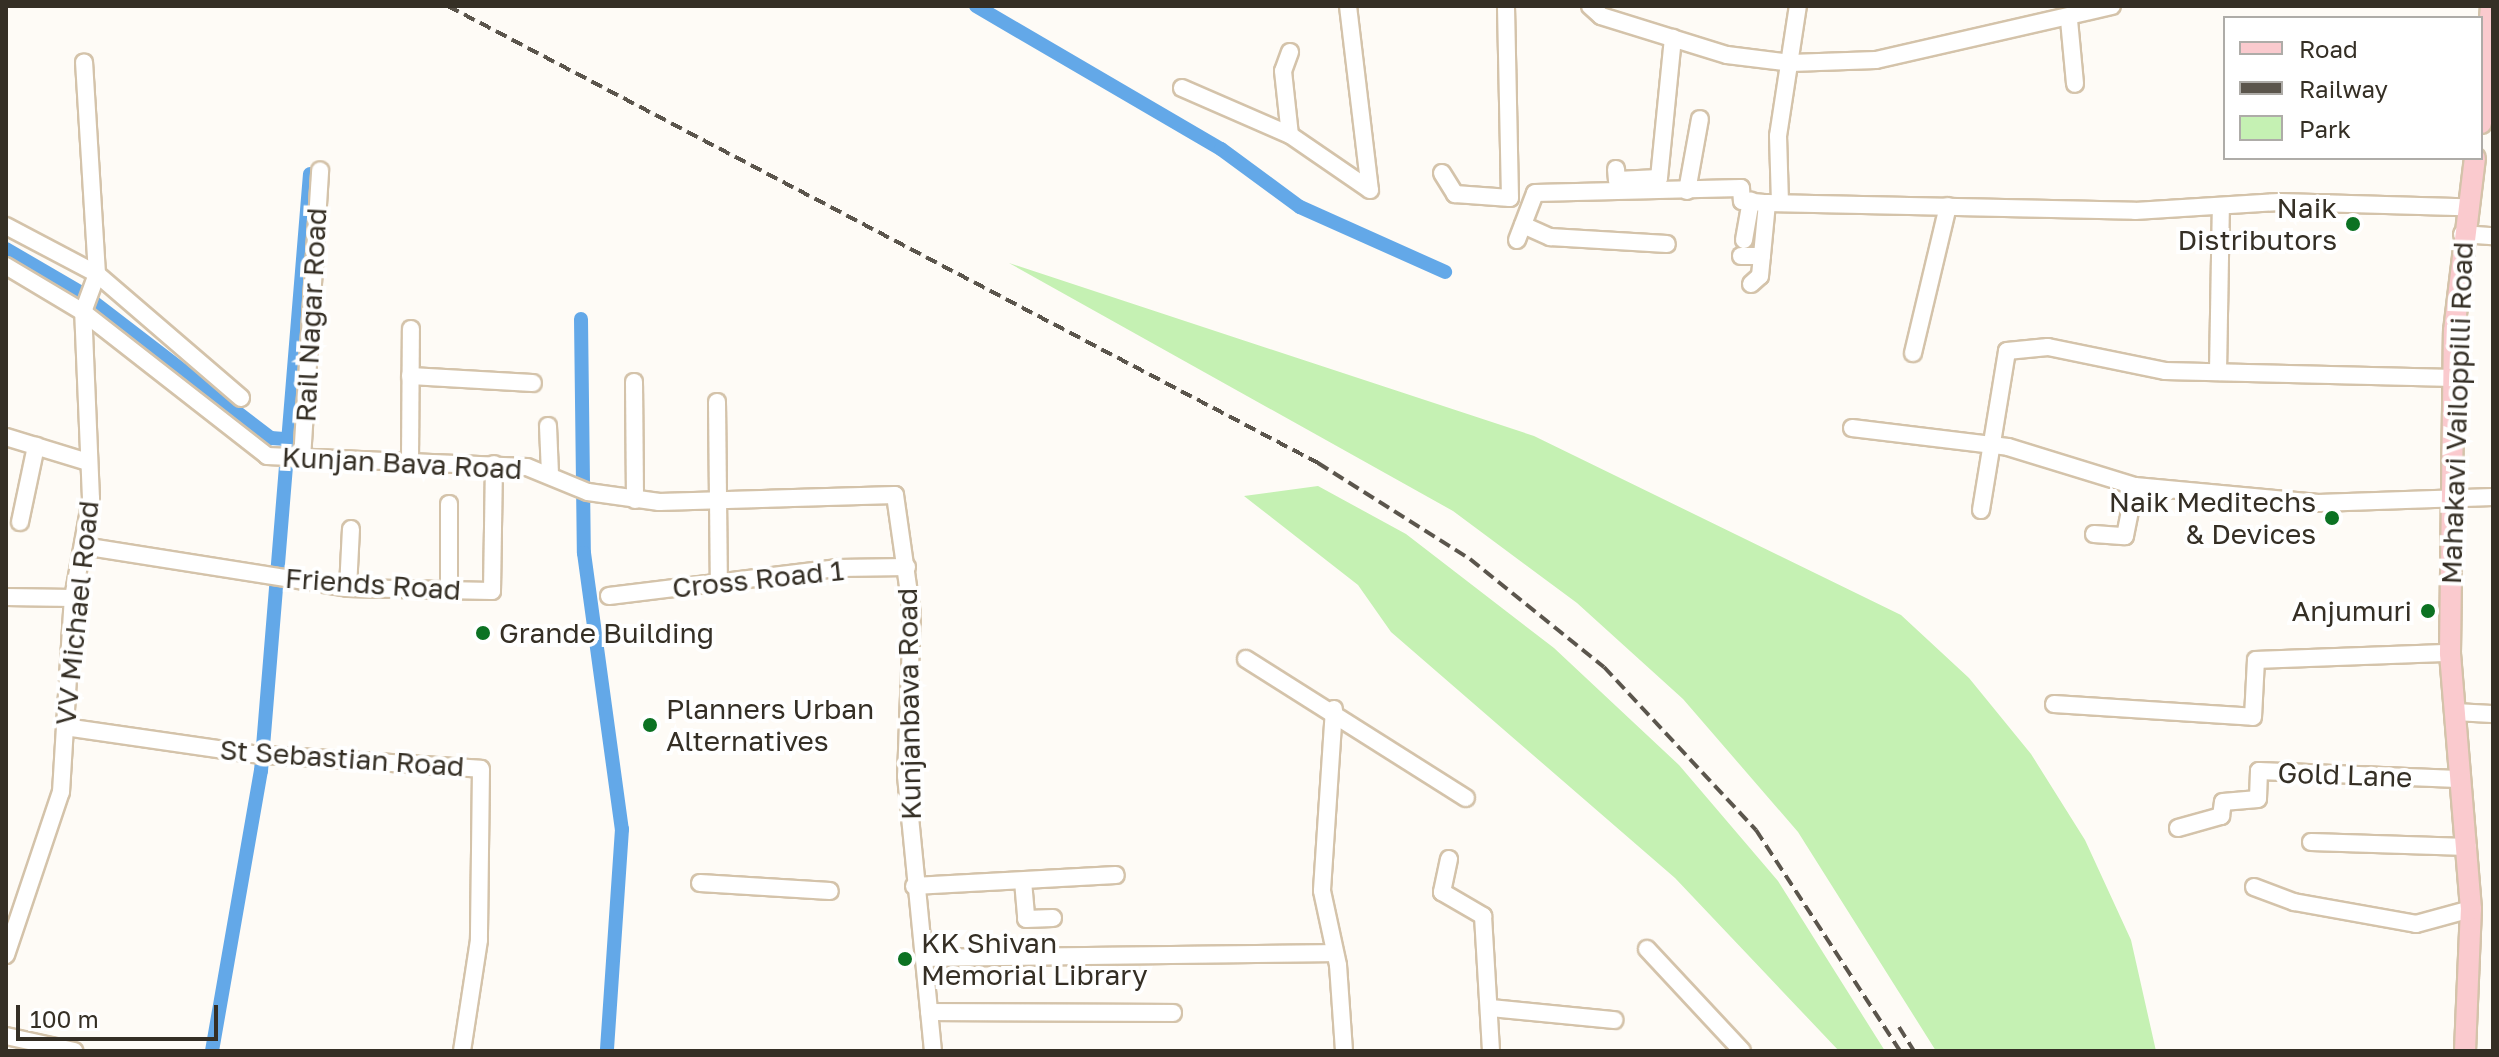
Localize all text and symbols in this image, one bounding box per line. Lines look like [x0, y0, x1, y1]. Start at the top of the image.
legend [2223, 16, 2483, 160]
text: Road [2299, 34, 2358, 63]
text: Railway [2299, 74, 2388, 103]
text: Park [2299, 114, 2351, 143]
place label: Naik Distributors [2178, 191, 2337, 257]
street label: Rail Nagar Road [289, 207, 333, 423]
marker: Naik Distributors [2344, 215, 2362, 233]
street label: Mahakavi Vailoppilli Road [2434, 241, 2480, 585]
street label: Kunjan Bava Road [281, 440, 523, 486]
place label: Naik Meditechs & Devices [2109, 485, 2316, 551]
street label: VV Michael Road [48, 499, 106, 727]
marker: Naik Meditechs & Devices [2323, 509, 2341, 527]
street label: Cross Road 1 [671, 553, 845, 605]
street label: Friends Road [284, 561, 462, 607]
street label: Kunjanbava Road [890, 588, 928, 820]
place label: Anjumuri [2291, 594, 2412, 628]
marker: Anjumuri [2419, 602, 2437, 620]
place label: Grande Building [499, 616, 714, 650]
marker: Grande Building [474, 624, 492, 642]
place label: Planners Urban Alternatives [666, 692, 874, 758]
marker: Planners Urban Alternatives [641, 716, 659, 734]
street label: St Sebastian Road [219, 733, 465, 783]
street label: Gold Lane [2277, 756, 2413, 794]
place label: KK Shivan Memorial Library [921, 926, 1148, 992]
marker: KK Shivan Memorial Library [896, 950, 914, 968]
scale bar [20, 989, 222, 1039]
text: 100 m [30, 1004, 99, 1033]

